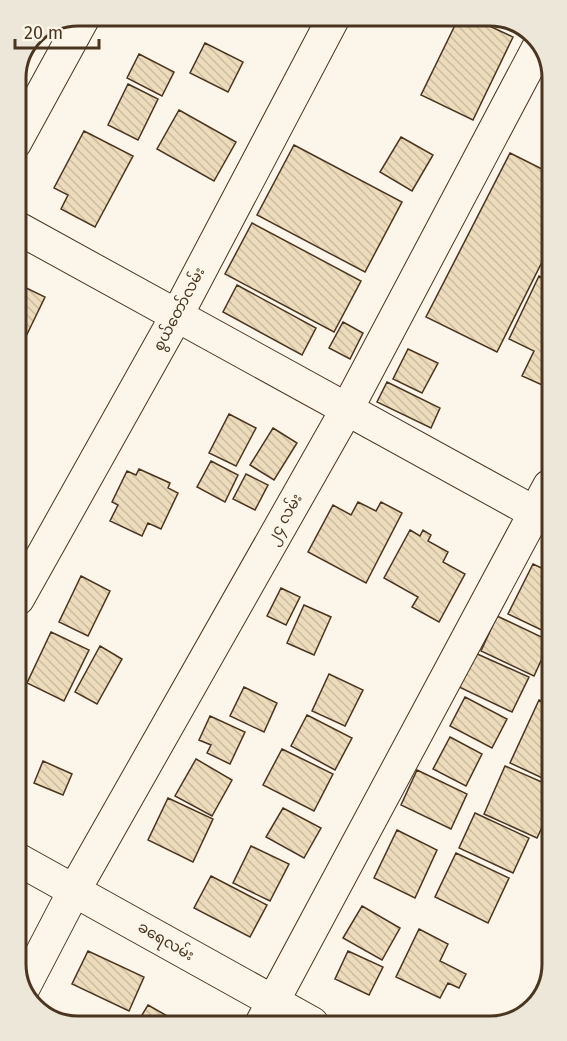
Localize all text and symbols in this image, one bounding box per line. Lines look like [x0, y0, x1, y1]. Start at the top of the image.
scale bar [15, 12, 99, 50]
text: 20 m [24, 22, 63, 44]
street label: စွယ်တော်လမ်း [149, 264, 210, 355]
street label: ၂၄ လမ်း [261, 490, 308, 549]
street label: ခရေလမ်း [133, 917, 198, 967]

